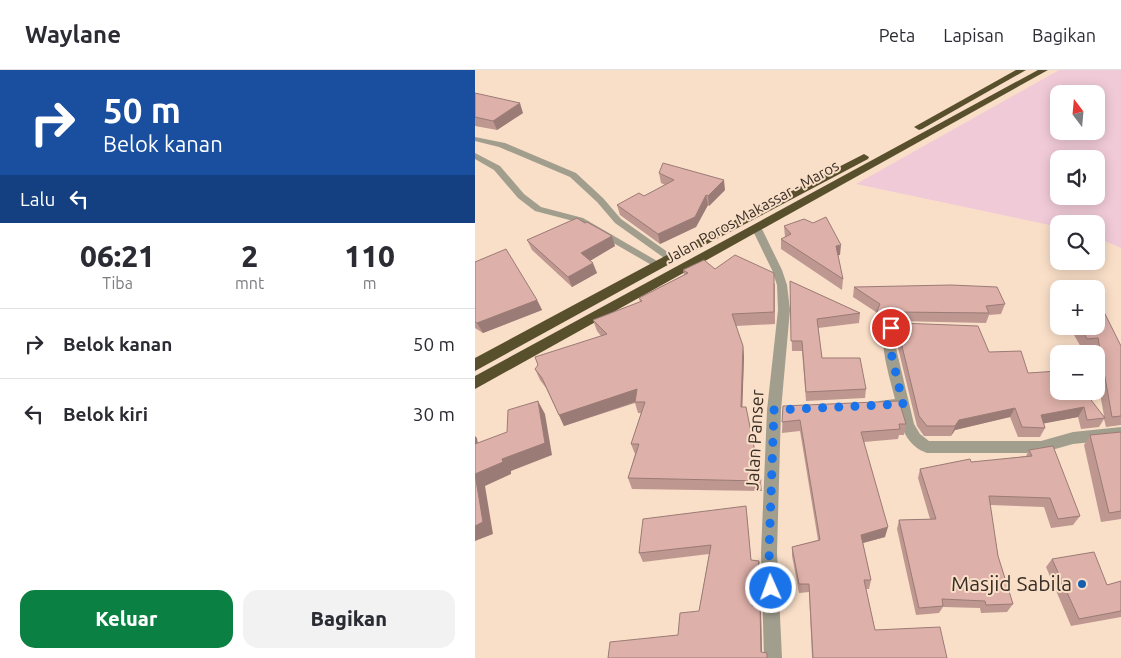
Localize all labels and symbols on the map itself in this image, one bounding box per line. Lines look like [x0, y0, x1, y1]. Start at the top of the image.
north arrow [1050, 85, 1105, 140]
street label: Jalan Poros Makassar - Maros [662, 157, 842, 267]
pin [870, 307, 912, 349]
street label: Jalan Panser [741, 389, 767, 491]
position arrow [744, 561, 796, 613]
place label: Masjid Sabila [951, 571, 1072, 595]
marker: Masjid Sabila [1076, 578, 1088, 590]

